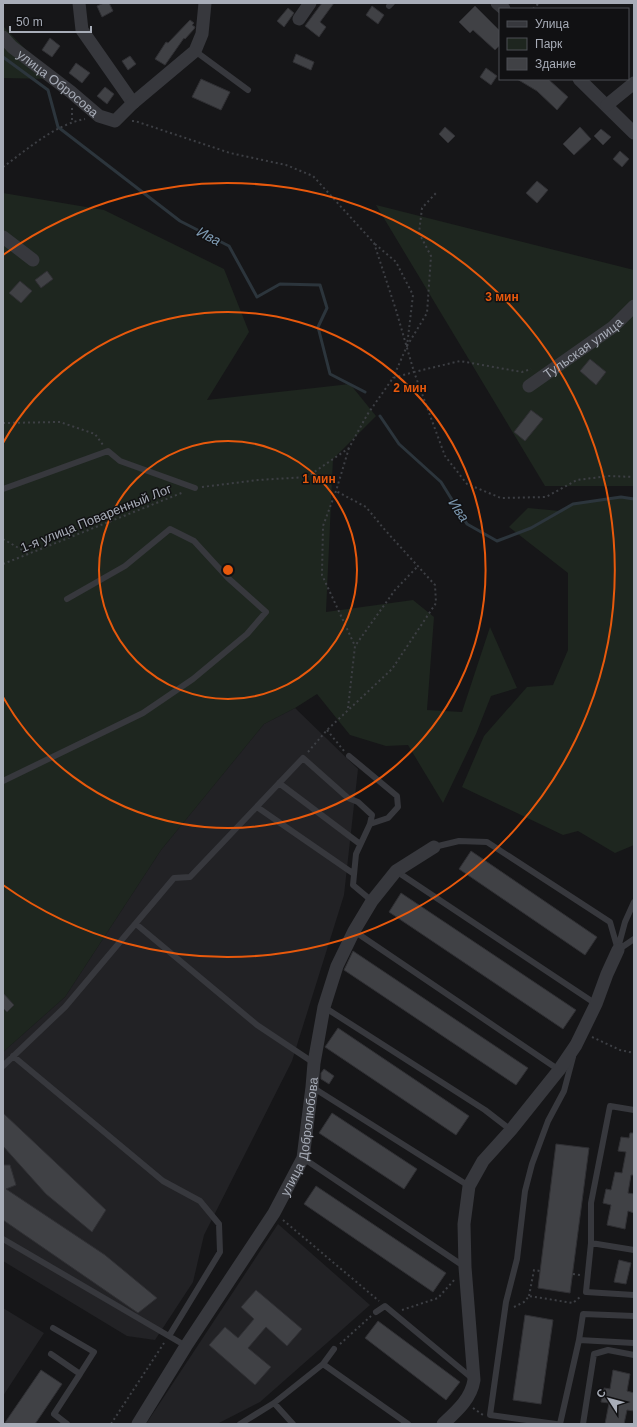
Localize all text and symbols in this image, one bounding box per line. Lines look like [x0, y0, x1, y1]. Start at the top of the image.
scale bar [10, 8, 91, 34]
legend [499, 8, 629, 80]
text: 50 m [16, 15, 43, 29]
text: Улица [535, 17, 569, 31]
text: Парк [535, 37, 563, 51]
street label: улица Обросова [15, 46, 102, 120]
text: Здание [535, 57, 576, 71]
water label: Ива [194, 223, 224, 249]
text: 3 мин [485, 290, 519, 304]
street label: Тульская улица [540, 314, 626, 381]
text: 2 мин [393, 381, 427, 395]
text: 1 мин [302, 472, 336, 486]
street label: 1-я улица Поваренный Лог [18, 481, 174, 555]
water label: Ива [445, 495, 473, 525]
centre of rings [221, 563, 235, 577]
street label: улица Добролюбова [277, 1076, 320, 1199]
north arrow [589, 1379, 629, 1419]
text: С [594, 1386, 608, 1400]

